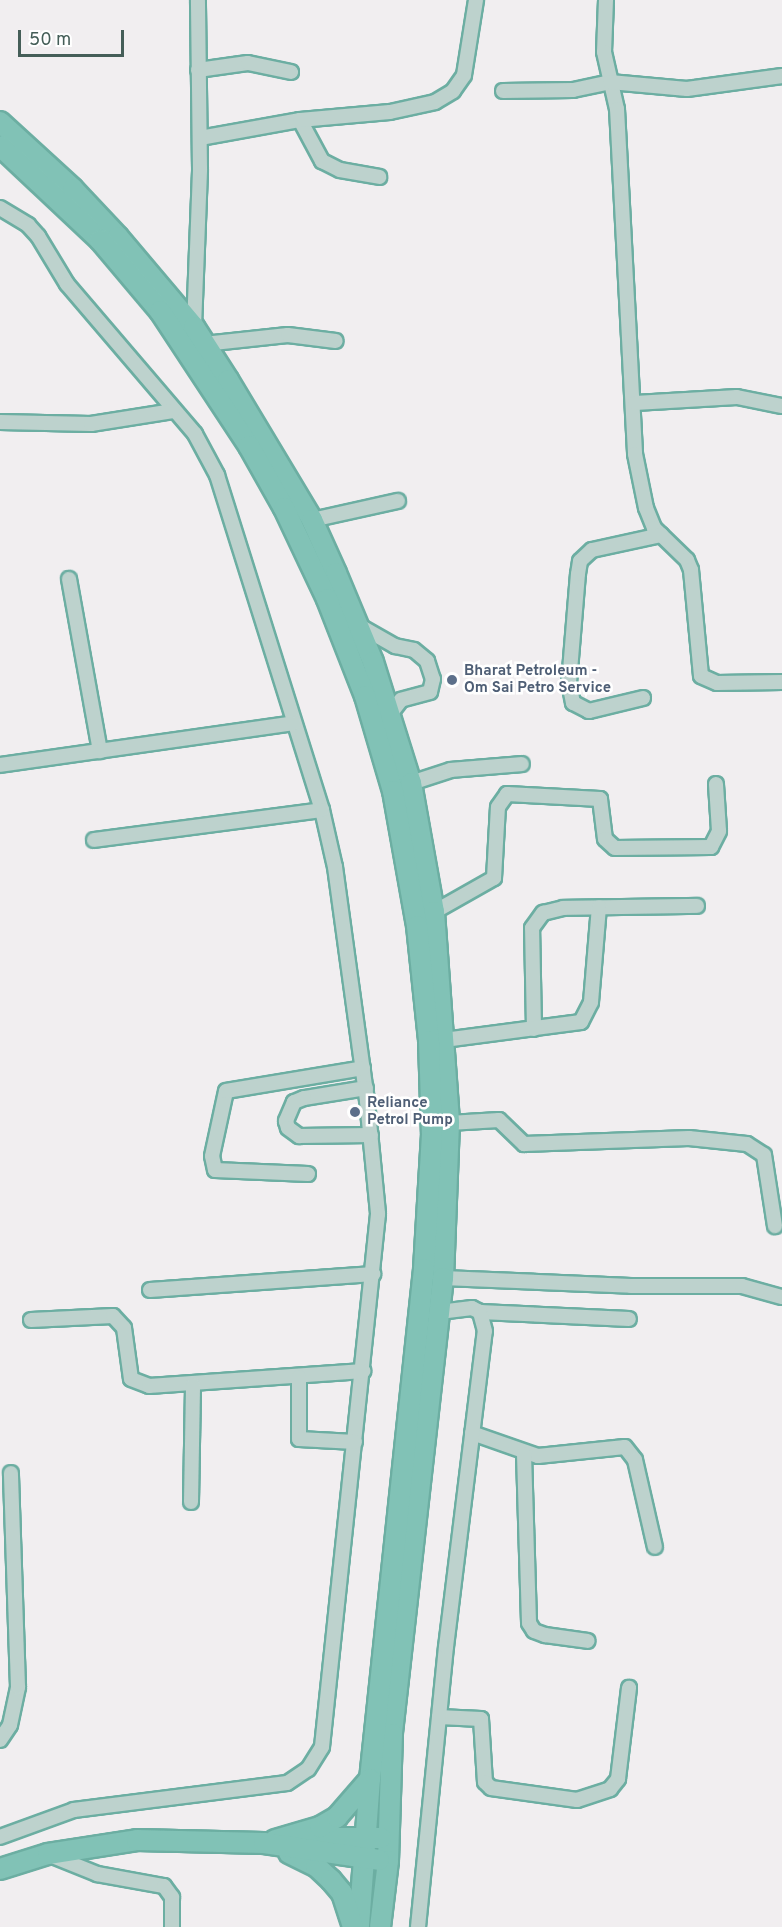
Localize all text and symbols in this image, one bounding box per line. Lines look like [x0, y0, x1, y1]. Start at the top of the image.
scale bar [21, 18, 128, 56]
text: 50 m [29, 29, 71, 52]
place label: Bharat Petroleum - Om Sai Petro Service [464, 662, 611, 697]
marker: Bharat Petroleum - Om Sai Petro Service [445, 673, 459, 687]
place label: Reliance Petrol Pump [367, 1094, 453, 1129]
marker: Reliance Petrol Pump [348, 1105, 362, 1119]

